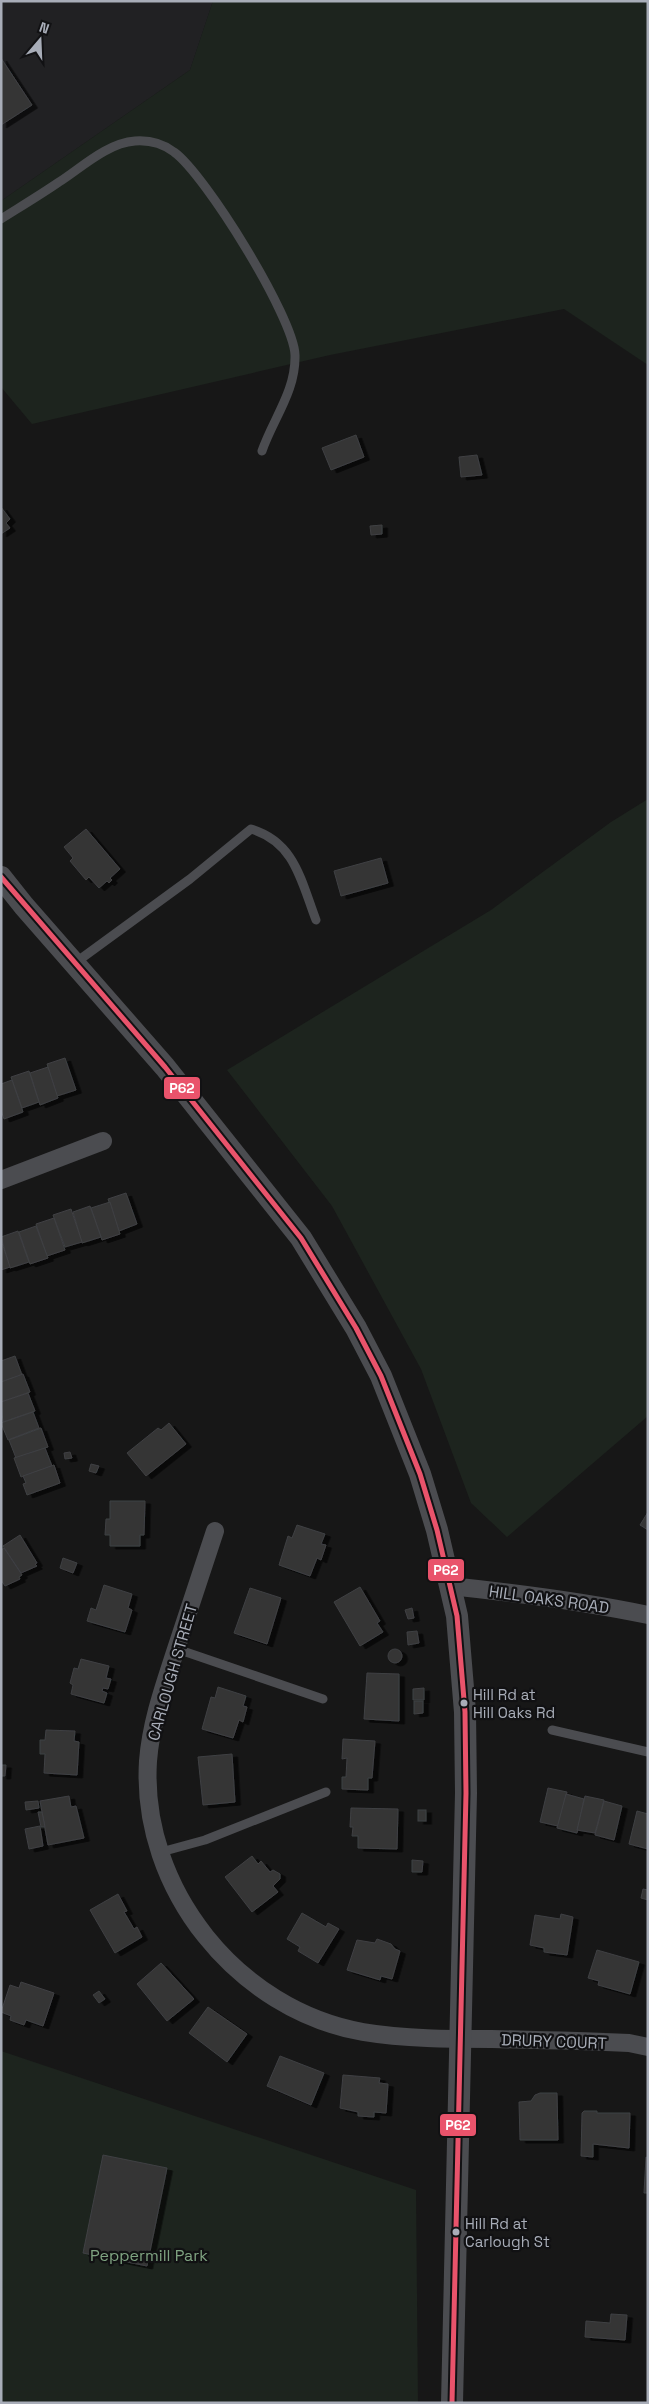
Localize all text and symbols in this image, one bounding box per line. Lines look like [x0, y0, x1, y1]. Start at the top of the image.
north arrow [15, 15, 65, 65]
text: N [37, 18, 52, 38]
line badge: P62 [163, 1076, 201, 1100]
text: P62 [169, 1079, 195, 1097]
line badge: P62 [427, 1558, 465, 1582]
text: P62 [433, 1561, 459, 1579]
street label: HILL OAKS ROAD [487, 1581, 610, 1618]
street label: CARLOUGH STREET [143, 1601, 202, 1743]
place label: Hill Rd at Hill Oaks Rd [473, 1685, 555, 1722]
marker: Hill Rd at Hill Oaks Rd [459, 1698, 469, 1708]
street label: DRURY COURT [501, 2029, 607, 2054]
line badge: P62 [439, 2113, 477, 2137]
text: P62 [445, 2116, 471, 2134]
place label: Hill Rd at Carlough St [465, 2214, 550, 2251]
marker: Hill Rd at Carlough St [451, 2227, 461, 2237]
park label: Peppermill Park [90, 2245, 208, 2266]

